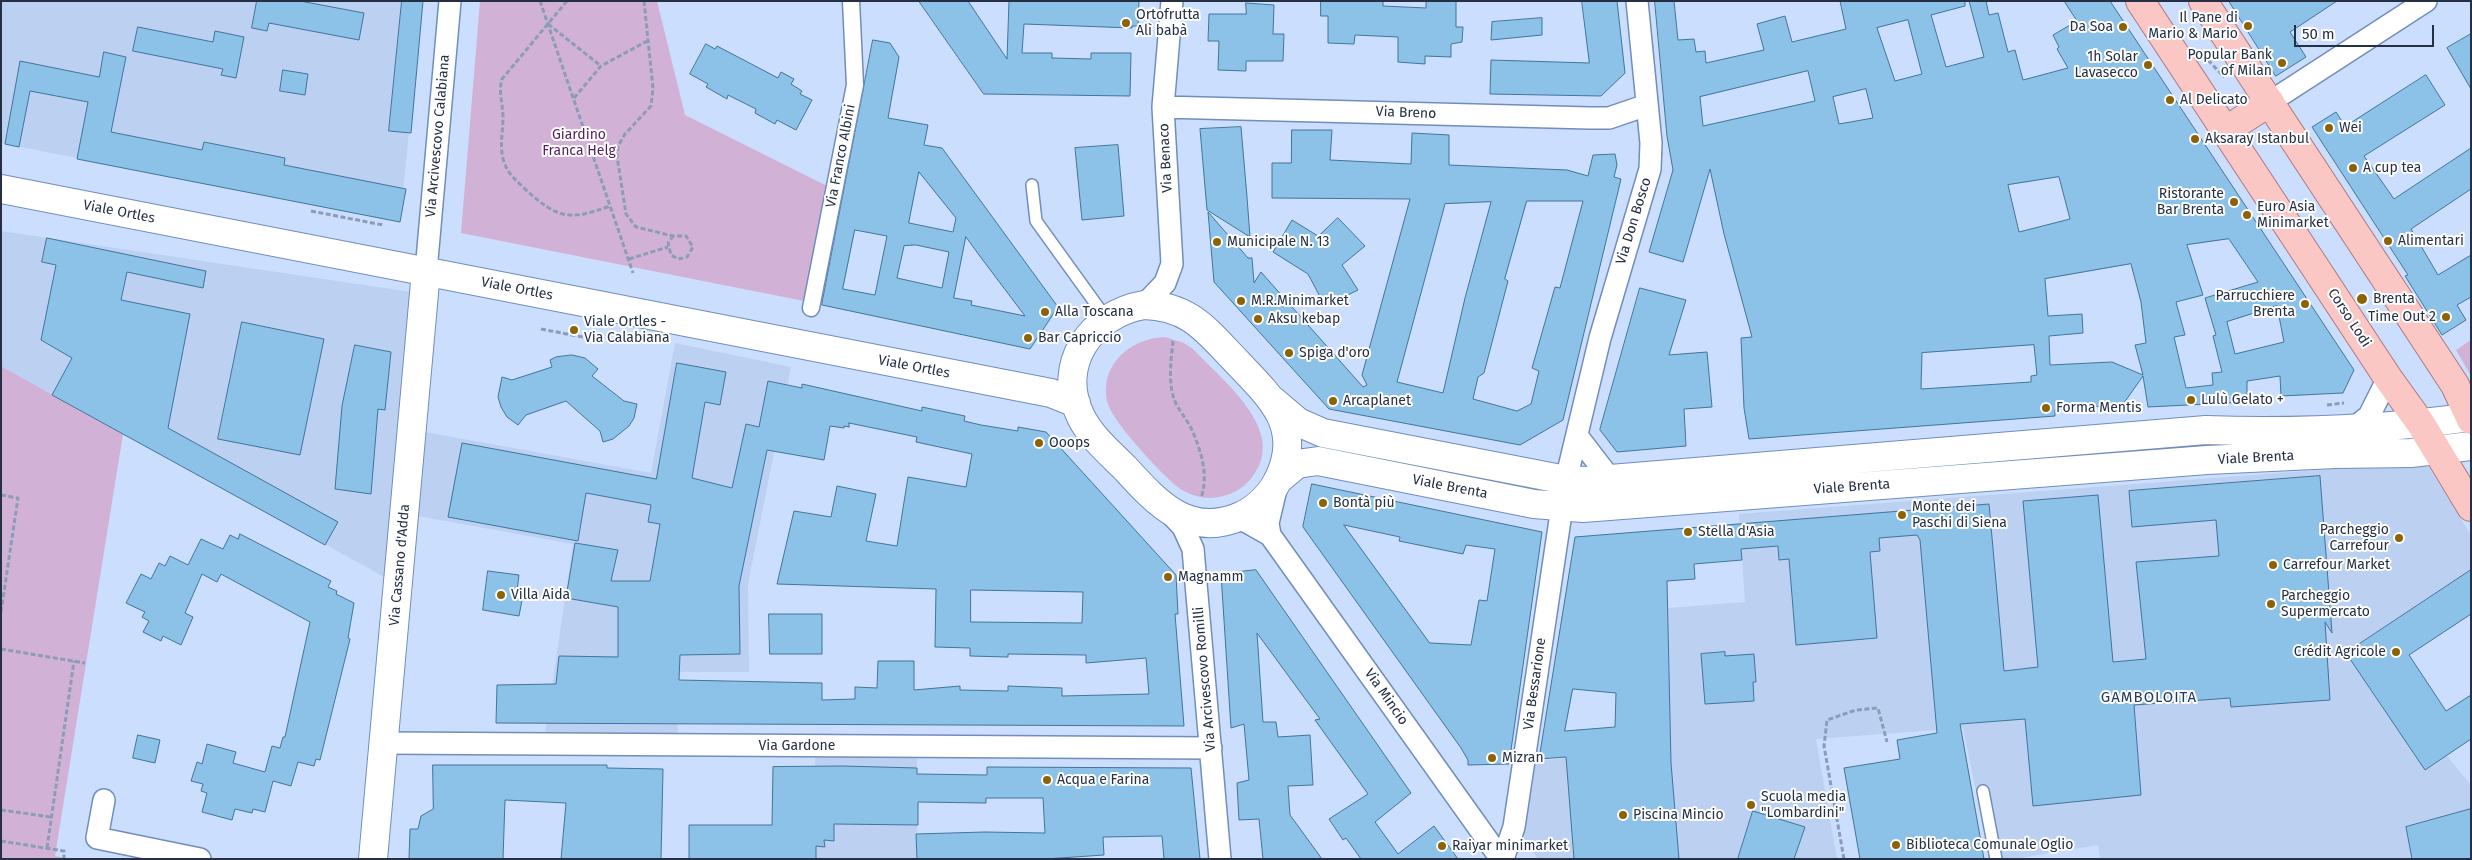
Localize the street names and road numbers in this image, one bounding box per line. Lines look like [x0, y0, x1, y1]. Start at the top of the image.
street label: Via Arcivescovo Calabiana [423, 54, 453, 218]
street label: Via Franco Albini [823, 103, 859, 209]
street label: Via Breno [1375, 104, 1437, 122]
street label: Via Benaco [1156, 123, 1176, 193]
street label: Via Don Bosco [1613, 176, 1655, 266]
street label: Viale Ortles [82, 197, 156, 227]
street label: Viale Ortles [480, 274, 554, 304]
street label: Corso Lodi [2324, 286, 2374, 350]
street label: Viale Ortles [877, 352, 951, 382]
street label: Viale Brenta [2217, 448, 2295, 468]
street label: Viale Brenta [1411, 471, 1489, 503]
street label: Viale Brenta [1813, 476, 1891, 498]
street label: Via Cassano d'Adda [386, 503, 414, 627]
street label: Via Arcivescovo Romilli [1190, 606, 1220, 752]
street label: Via Bessarione [1520, 637, 1550, 731]
street label: Via Mincio [1361, 666, 1411, 728]
street label: Via Gardone [759, 738, 835, 754]

